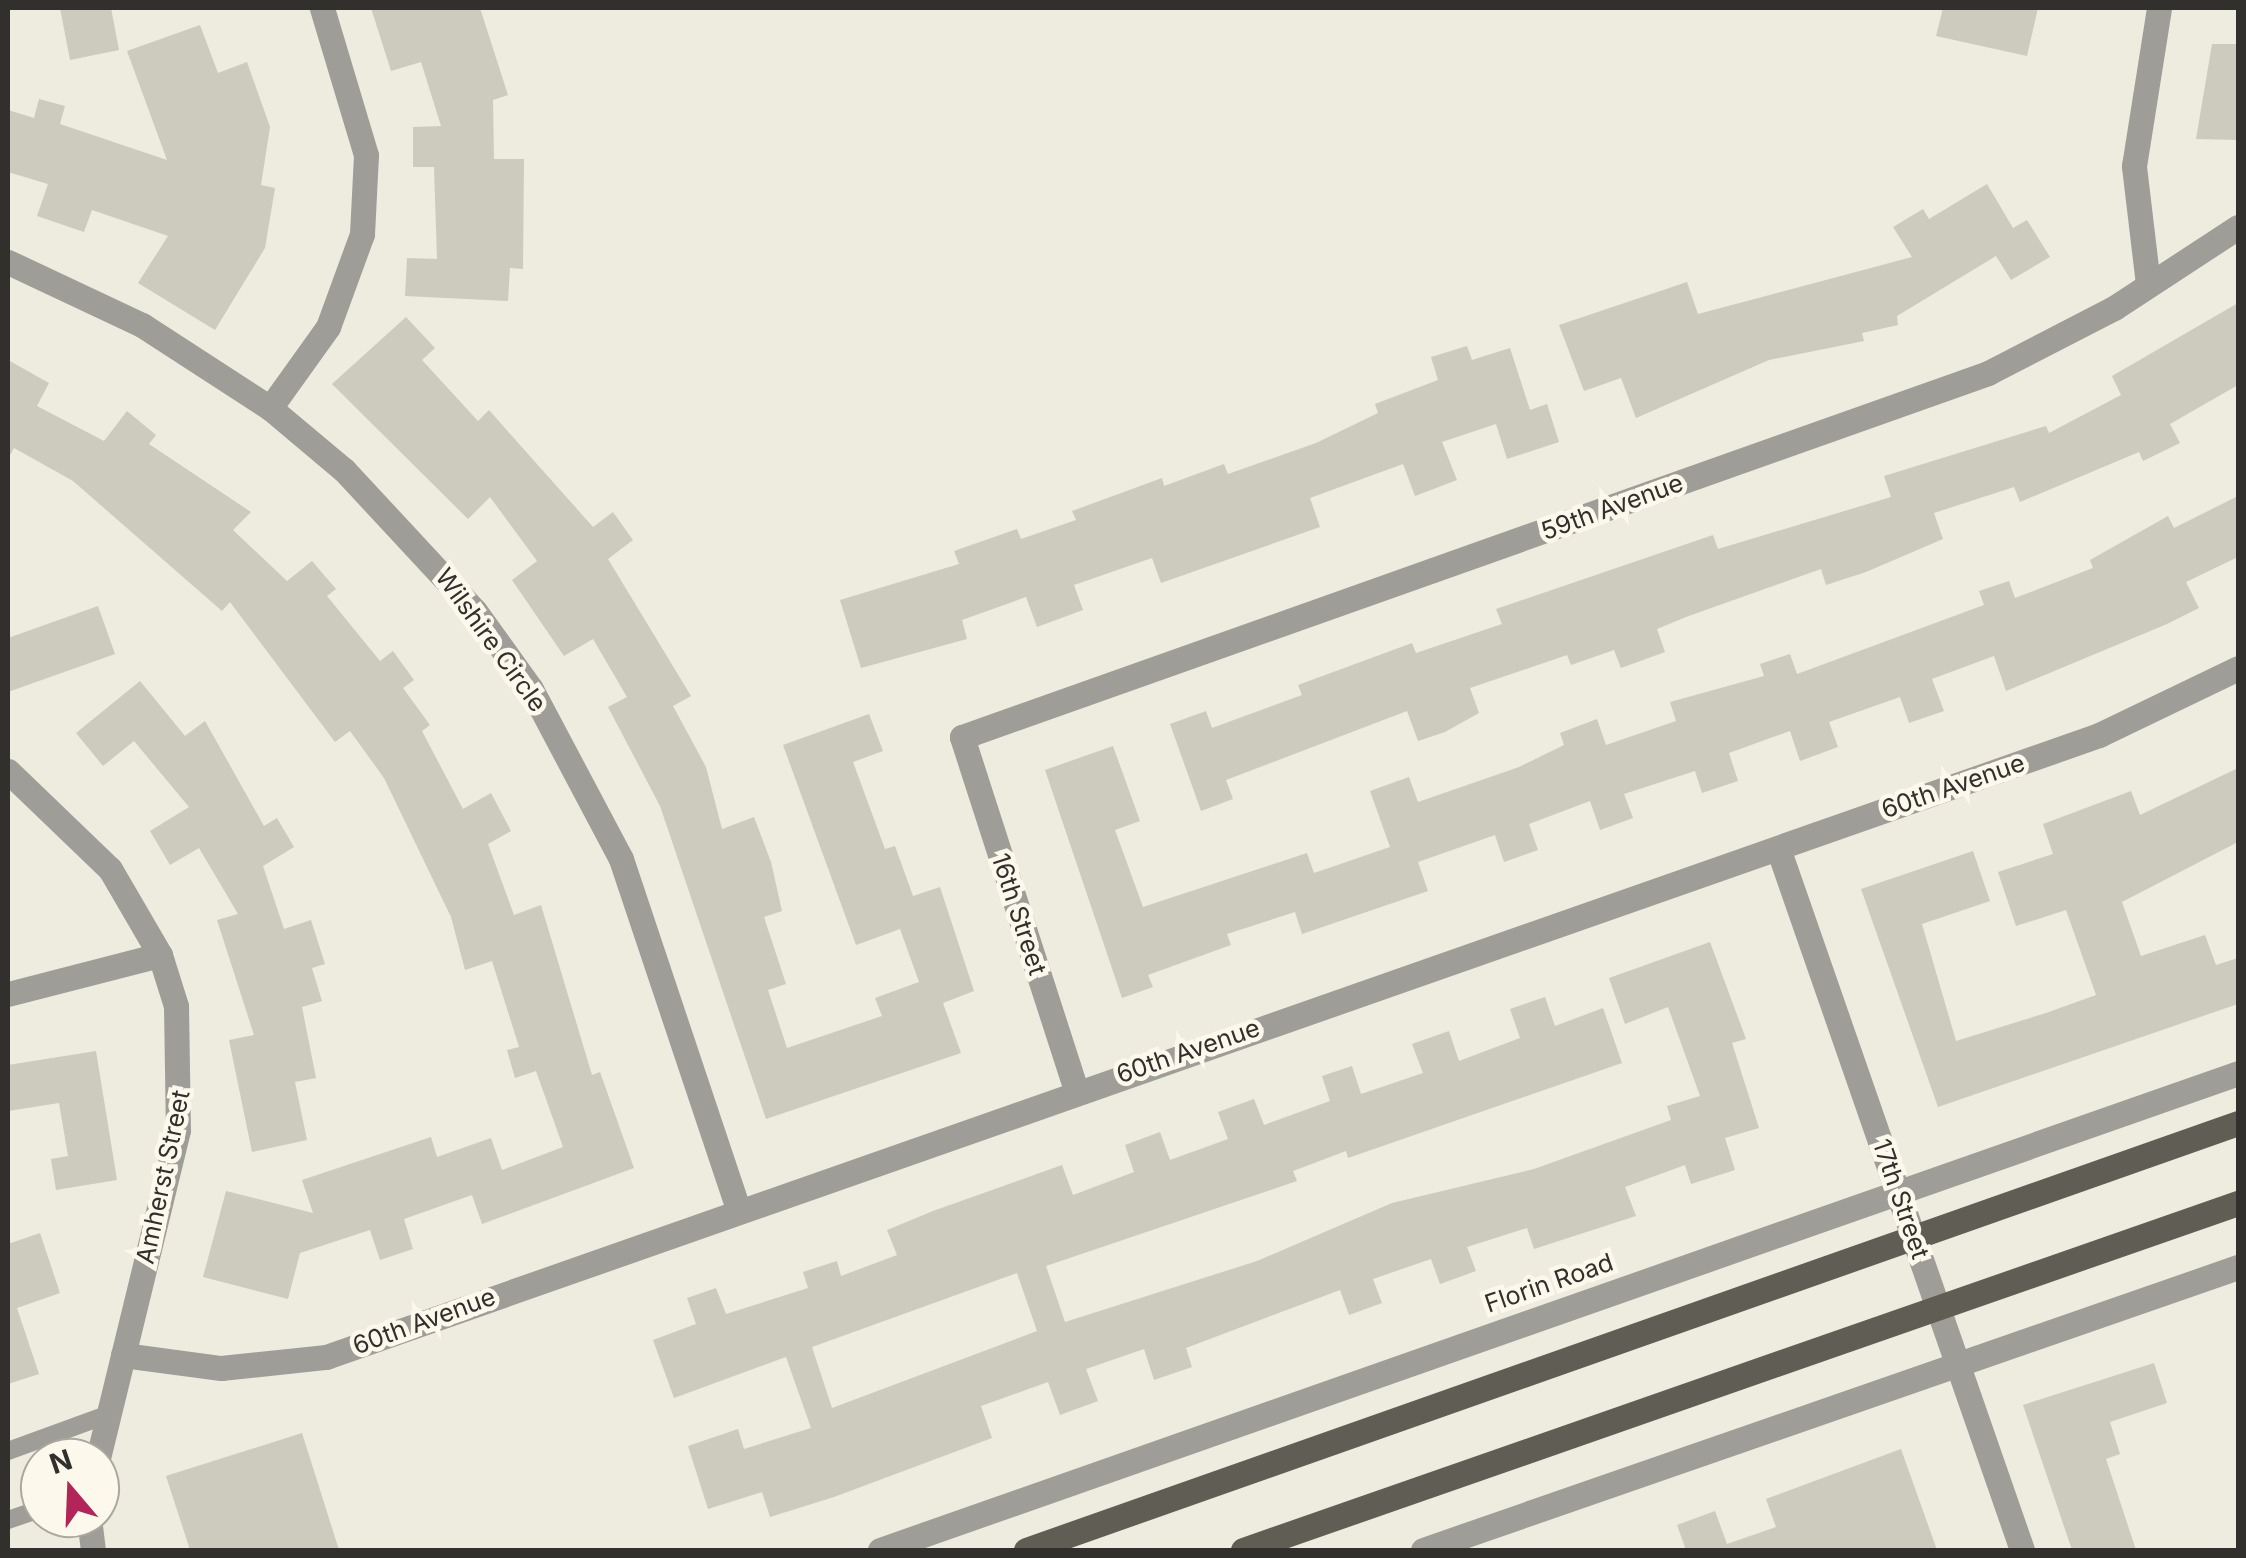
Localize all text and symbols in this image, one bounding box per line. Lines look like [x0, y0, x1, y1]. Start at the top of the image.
street label: 59th Avenue [1537, 467, 1687, 547]
street label: Wilshire Circle [429, 563, 553, 717]
street label: 60th Avenue [1877, 747, 2029, 825]
street label: 16th Street [985, 849, 1053, 979]
street label: 60th Avenue [1112, 1012, 1264, 1090]
street label: Amherst Street [130, 1087, 196, 1267]
street label: 17th Street [1866, 1135, 1936, 1263]
street label: Florin Road [1481, 1247, 1617, 1319]
street label: 60th Avenue [349, 1281, 499, 1361]
north arrow [20, 1438, 120, 1538]
text: N [45, 1442, 77, 1481]

